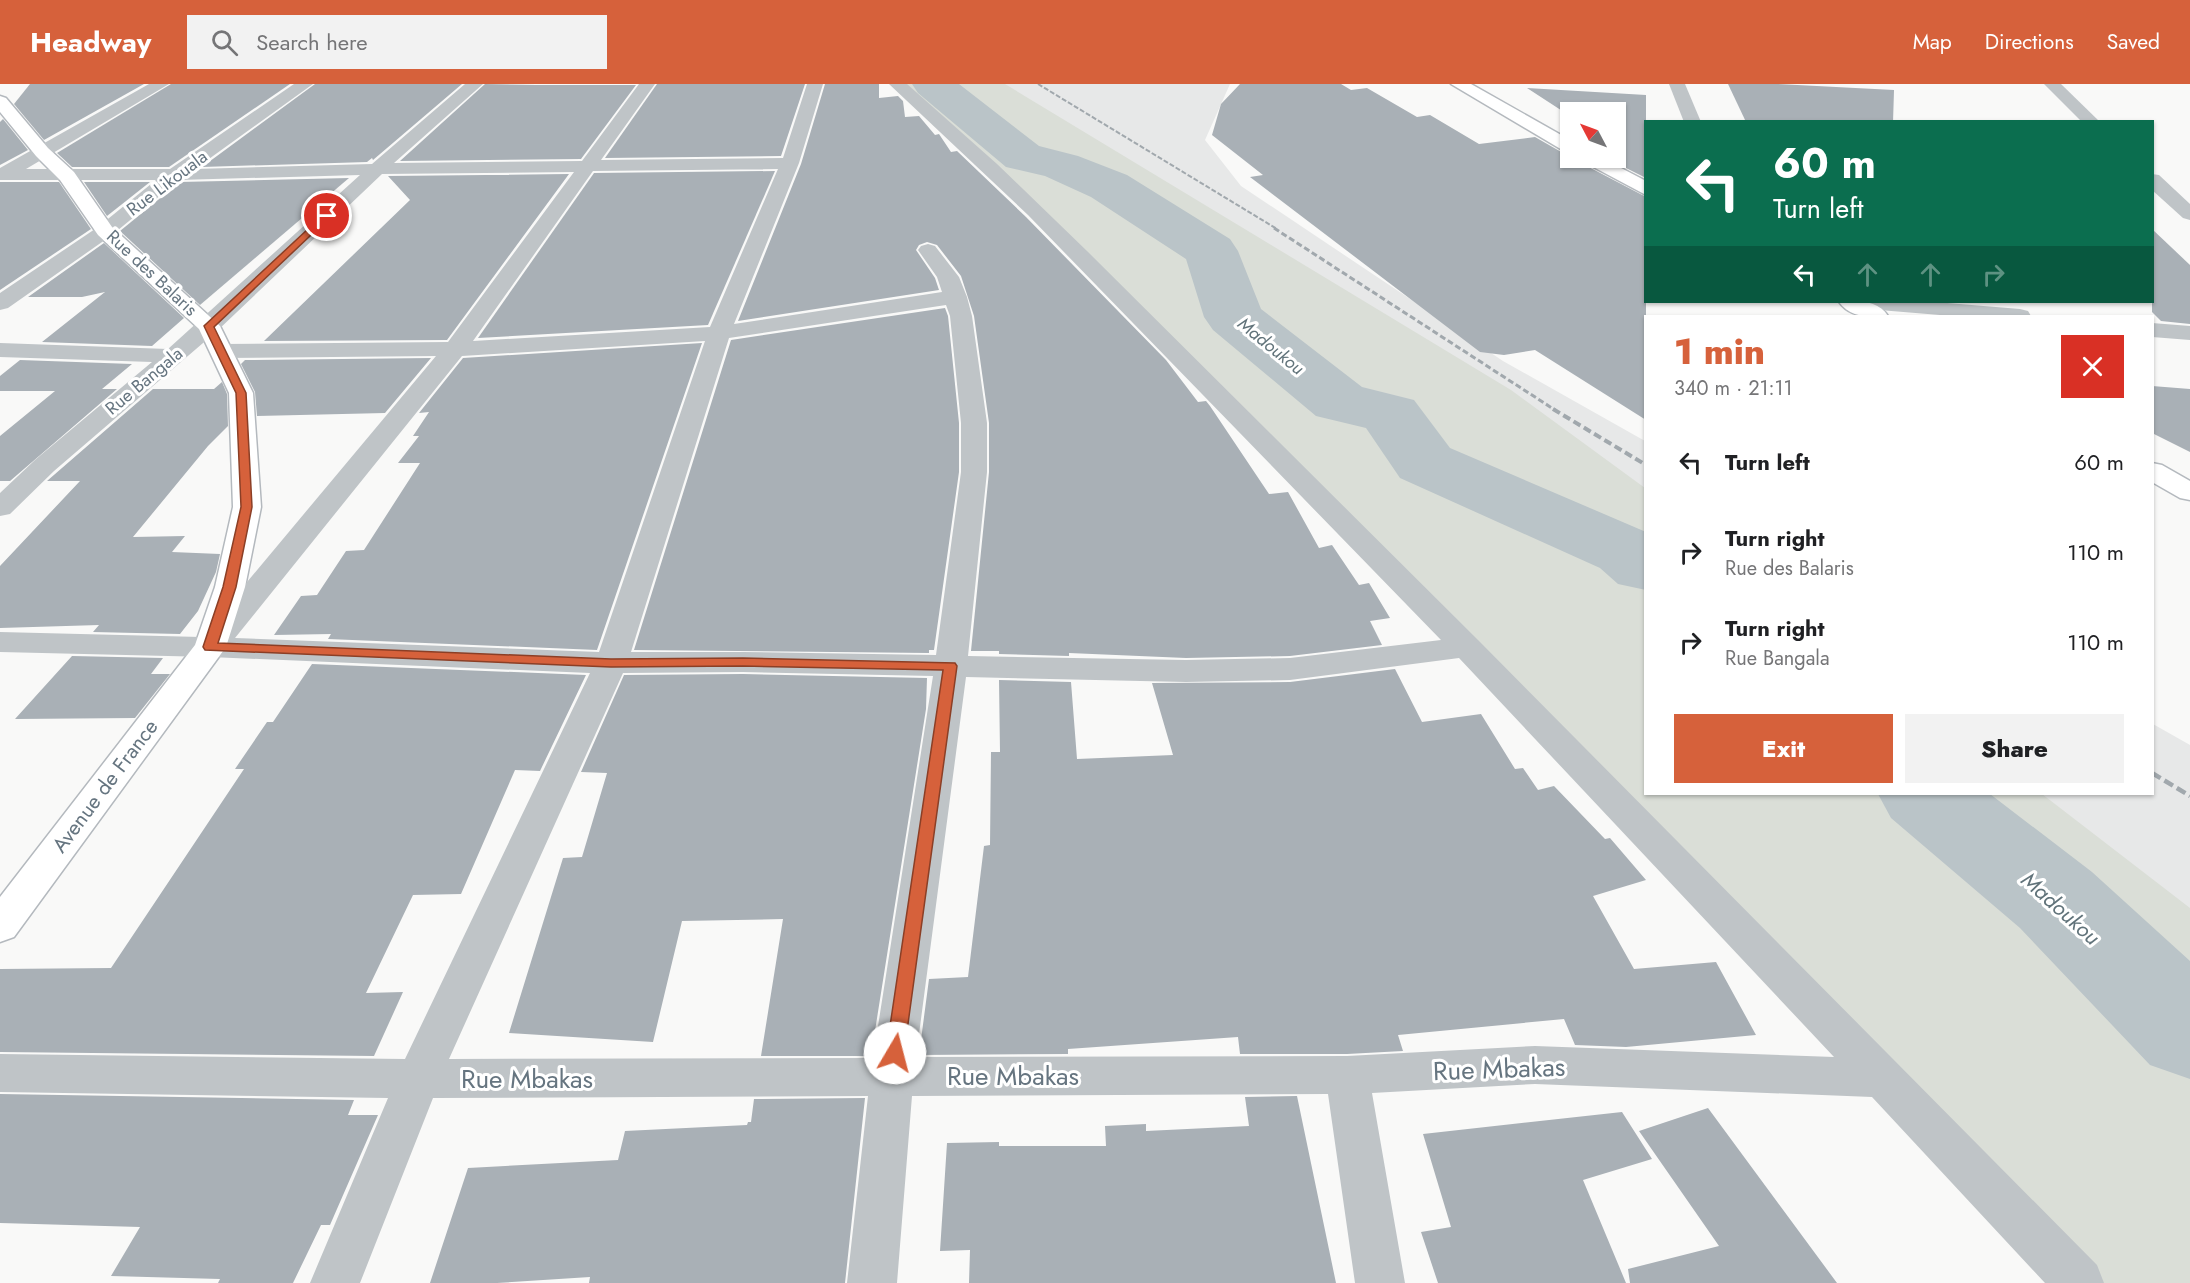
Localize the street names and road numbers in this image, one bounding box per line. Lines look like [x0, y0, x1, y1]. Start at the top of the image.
street label: Rue Likouala [121, 144, 213, 222]
street label: Rue des Balaris [101, 224, 203, 322]
street label: Rue Bangala [100, 341, 188, 421]
street label: Avenue de France [45, 713, 165, 859]
street label: Rue Mbakas [1432, 1048, 1566, 1090]
street label: Rue Mbakas [947, 1057, 1079, 1095]
street label: Rue Mbakas [461, 1060, 593, 1098]

